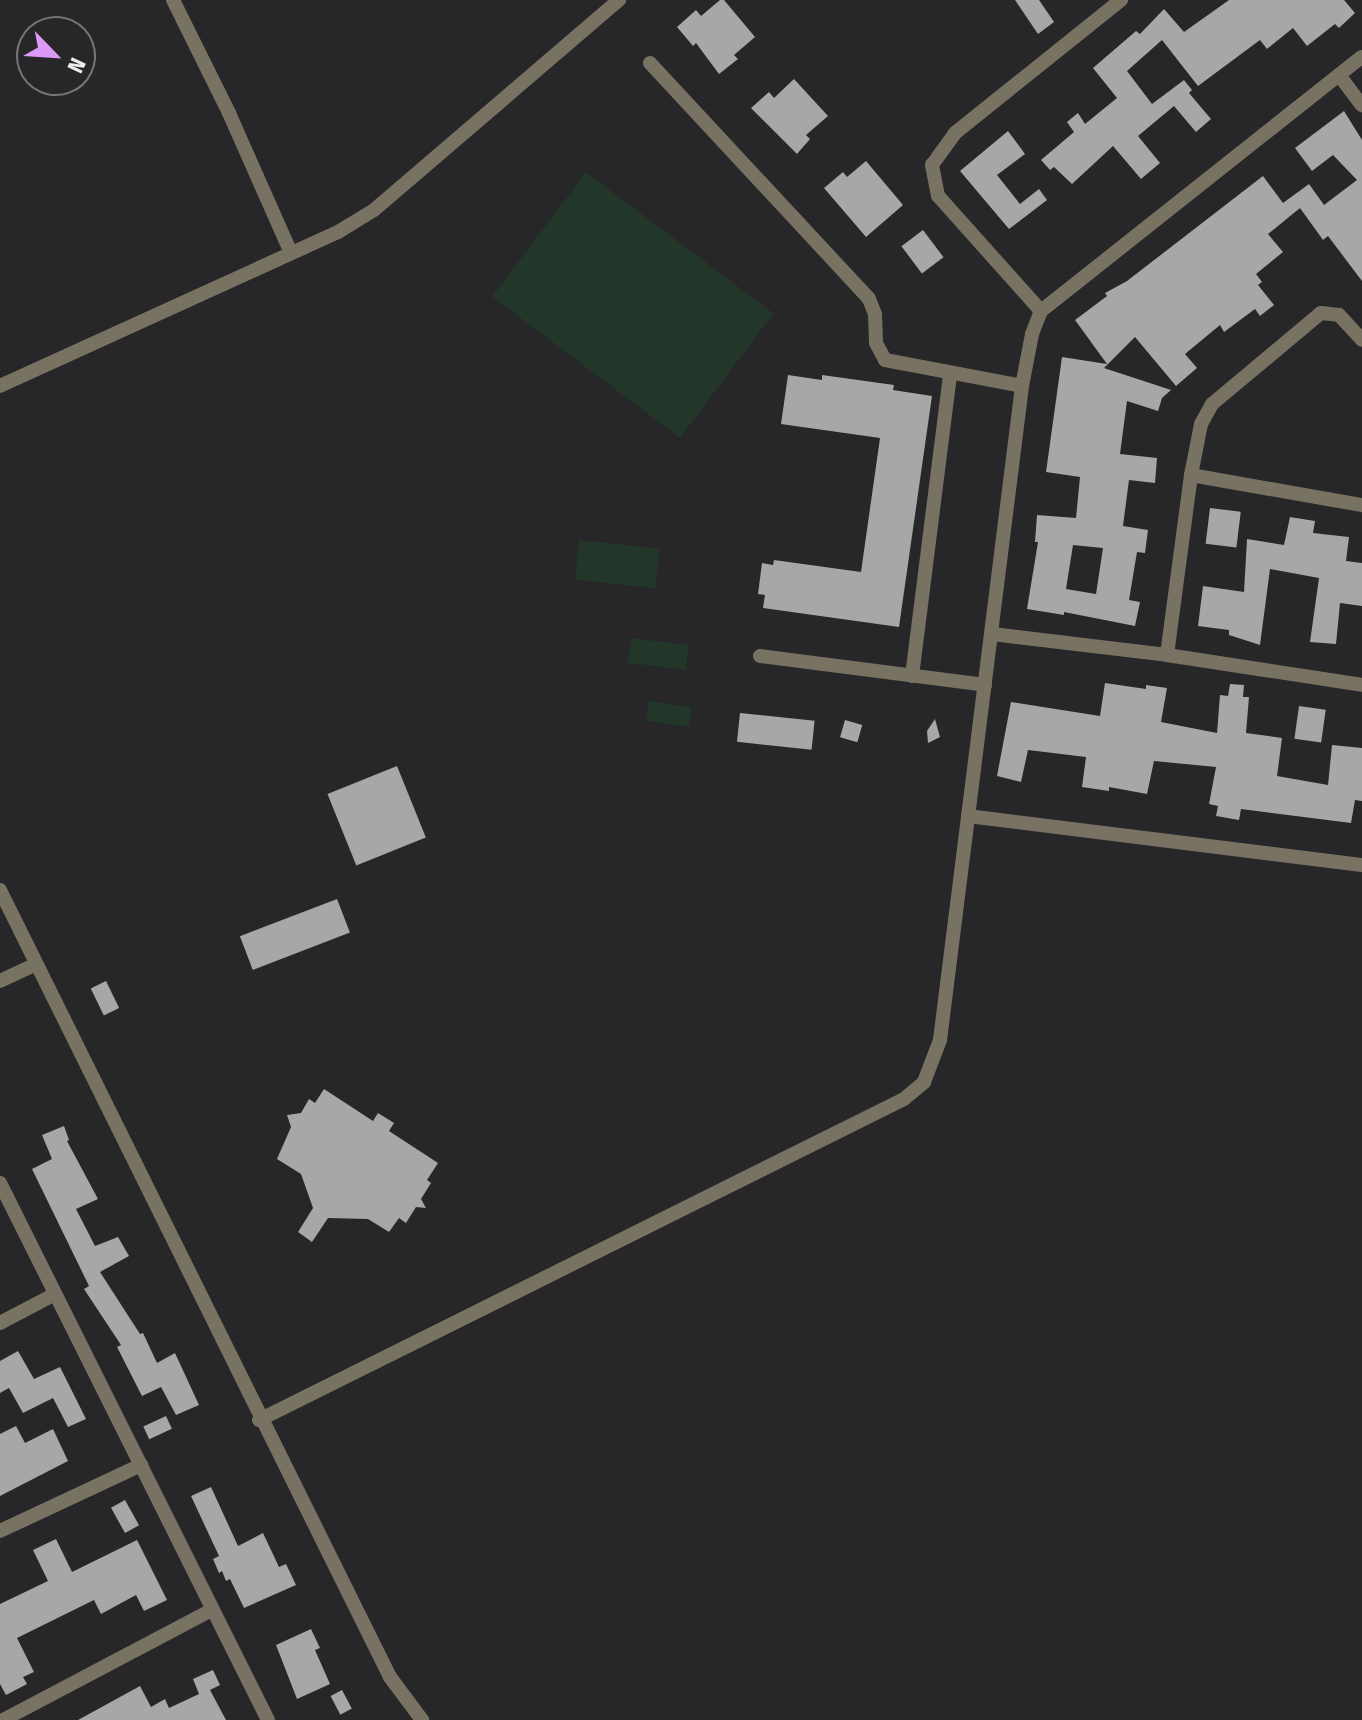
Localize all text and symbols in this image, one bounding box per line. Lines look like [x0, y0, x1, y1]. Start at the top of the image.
north arrow [16, 16, 96, 96]
text: N [61, 54, 91, 77]

